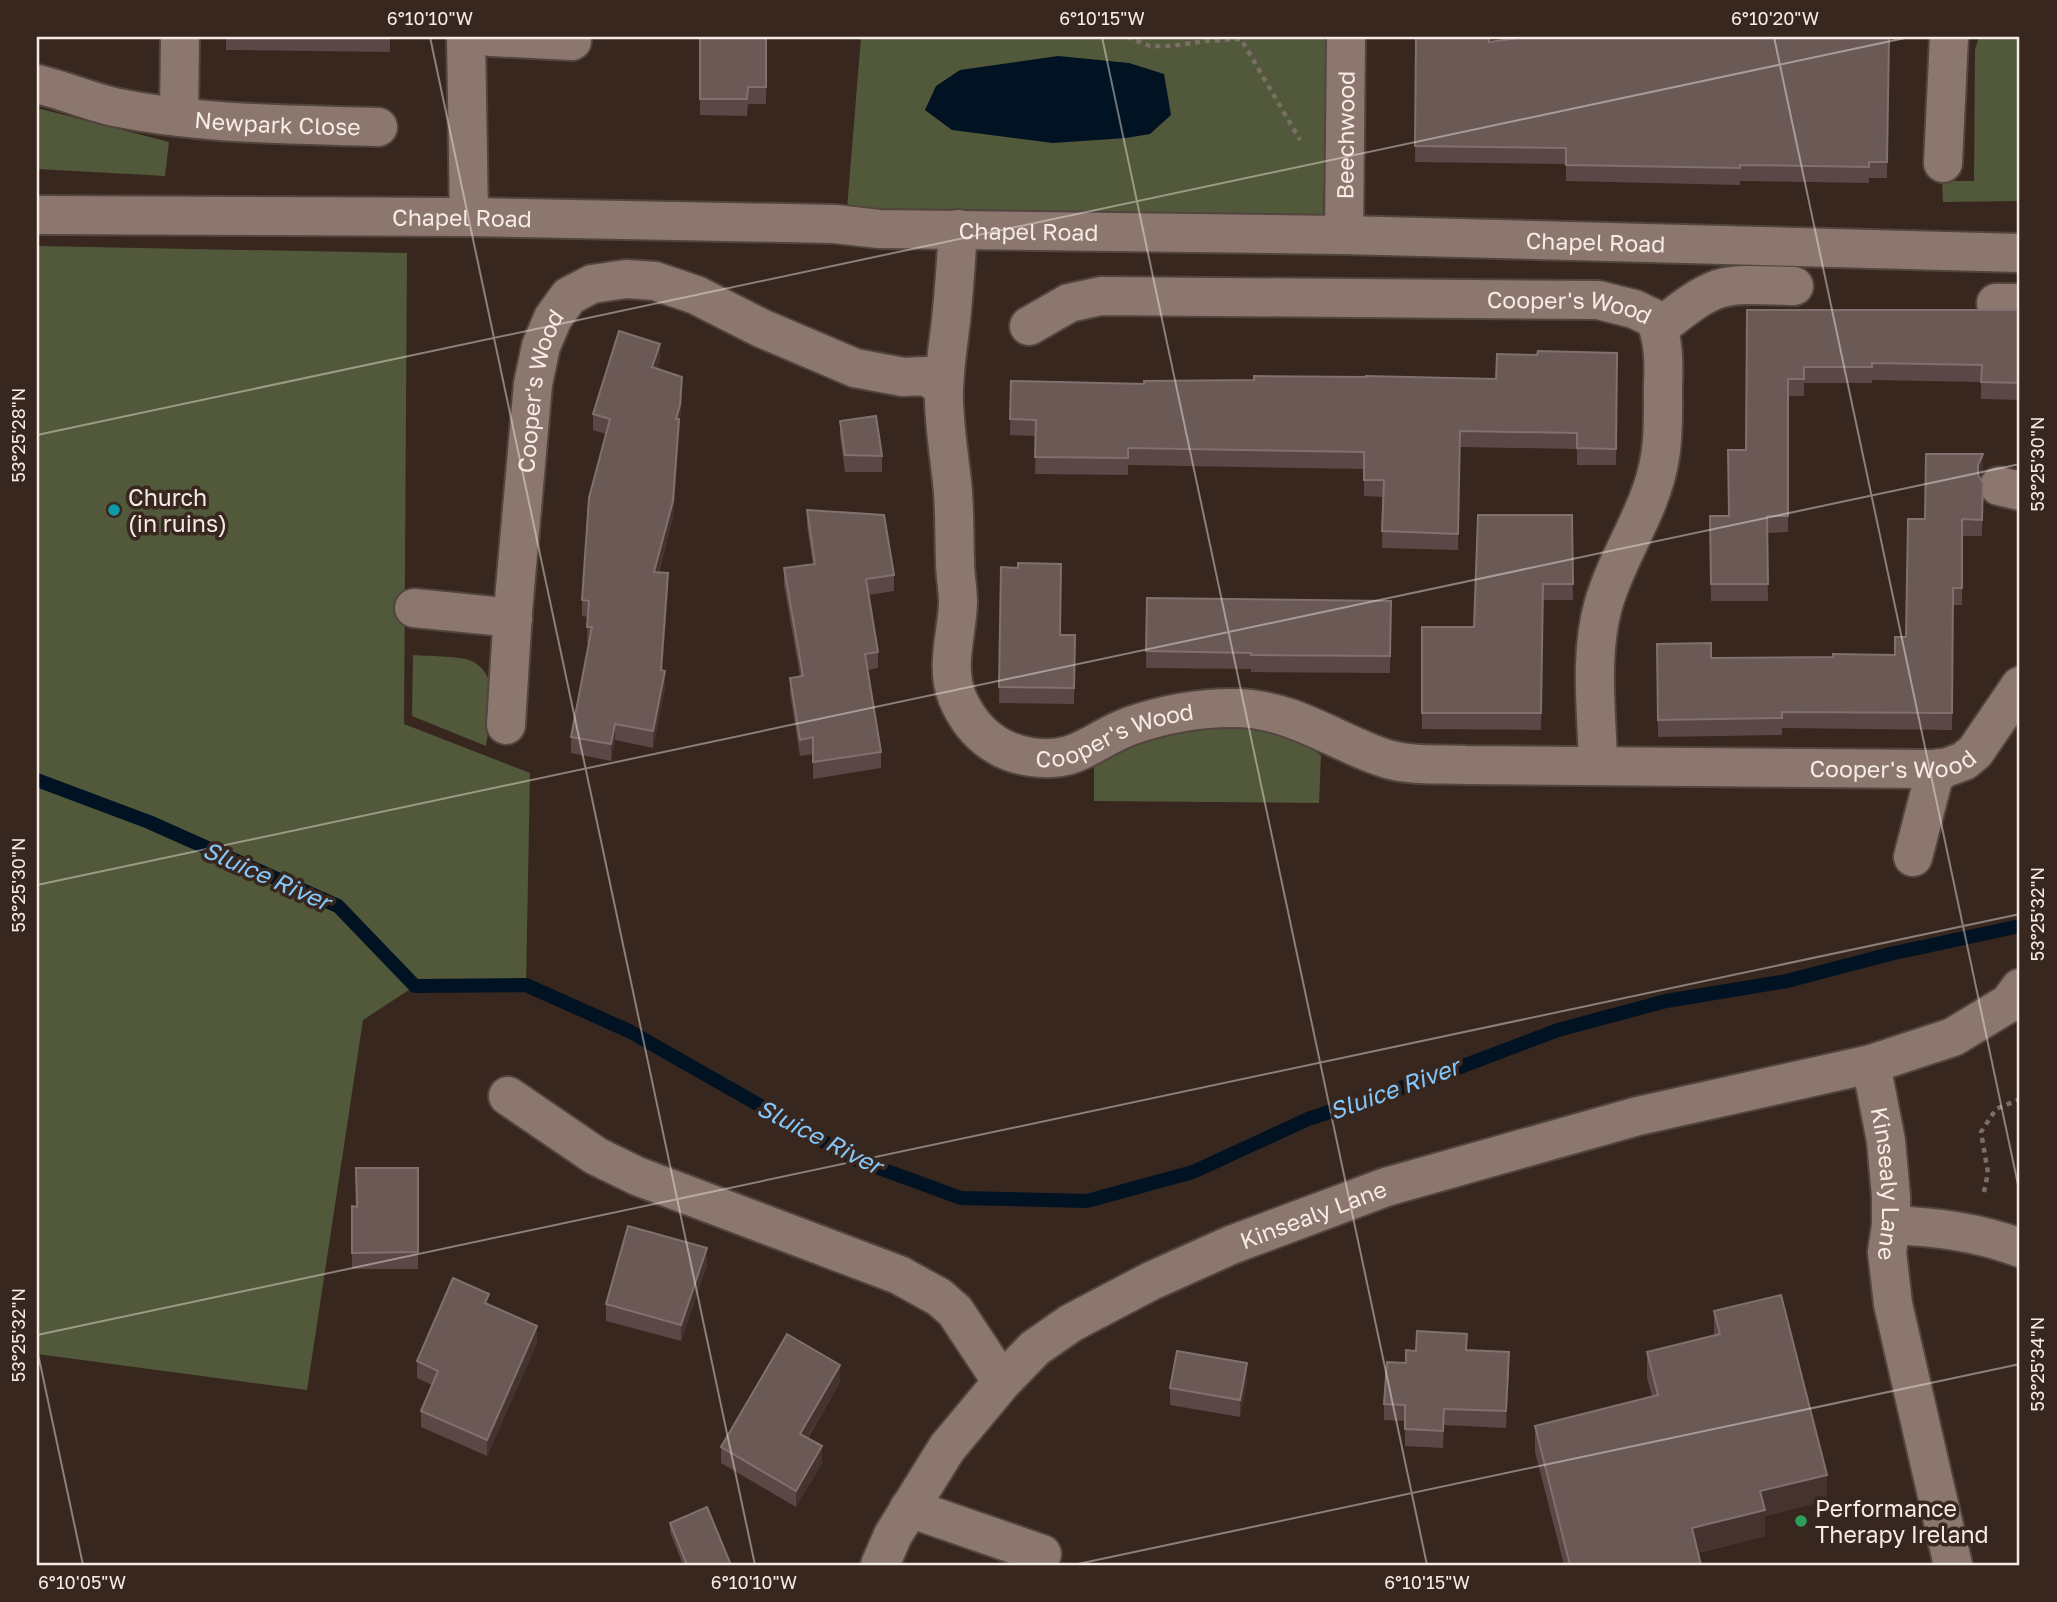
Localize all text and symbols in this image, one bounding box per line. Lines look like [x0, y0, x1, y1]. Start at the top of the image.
text: 6°10'10"W [387, 7, 473, 29]
text: 6°10'15"W [1059, 7, 1145, 29]
text: 6°10'20"W [1731, 7, 1819, 29]
street label: Beechwood [1330, 70, 1360, 200]
street label: Newpark Close [193, 105, 361, 140]
street label: Chapel Road [392, 203, 532, 232]
street label: Chapel Road [959, 216, 1099, 246]
street label: Chapel Road [1525, 226, 1666, 258]
street label: Cooper's Wood [1487, 285, 1657, 330]
street label: Cooper's Wood [511, 303, 569, 474]
text: 53°25'28"N [7, 388, 29, 482]
text: 53°25'30"N [2026, 416, 2048, 512]
place label: Church (in ruins) [128, 483, 227, 537]
marker: Church (in ruins) [106, 502, 122, 518]
street label: Cooper's Wood [1035, 697, 1195, 772]
street label: Cooper's Wood [1809, 743, 1981, 783]
water label: Sluice River [199, 834, 338, 917]
text: 53°25'30"N [7, 837, 29, 933]
text: 53°25'32"N [2026, 867, 2048, 961]
water label: Sluice River [1325, 1050, 1466, 1125]
water label: Sluice River [753, 1092, 890, 1181]
street label: Kinsealy Lane [1866, 1104, 1906, 1262]
street label: Kinsealy Lane [1236, 1174, 1390, 1254]
text: 53°25'32"N [7, 1288, 29, 1382]
text: 53°25'34"N [2026, 1316, 2048, 1412]
place label: Performance Therapy Ireland [1815, 1494, 1989, 1548]
marker: Performance Therapy Ireland [1793, 1513, 1809, 1529]
text: 6°10'05"W [38, 1571, 126, 1593]
text: 6°10'10"W [711, 1571, 797, 1593]
text: 6°10'15"W [1384, 1571, 1470, 1593]

